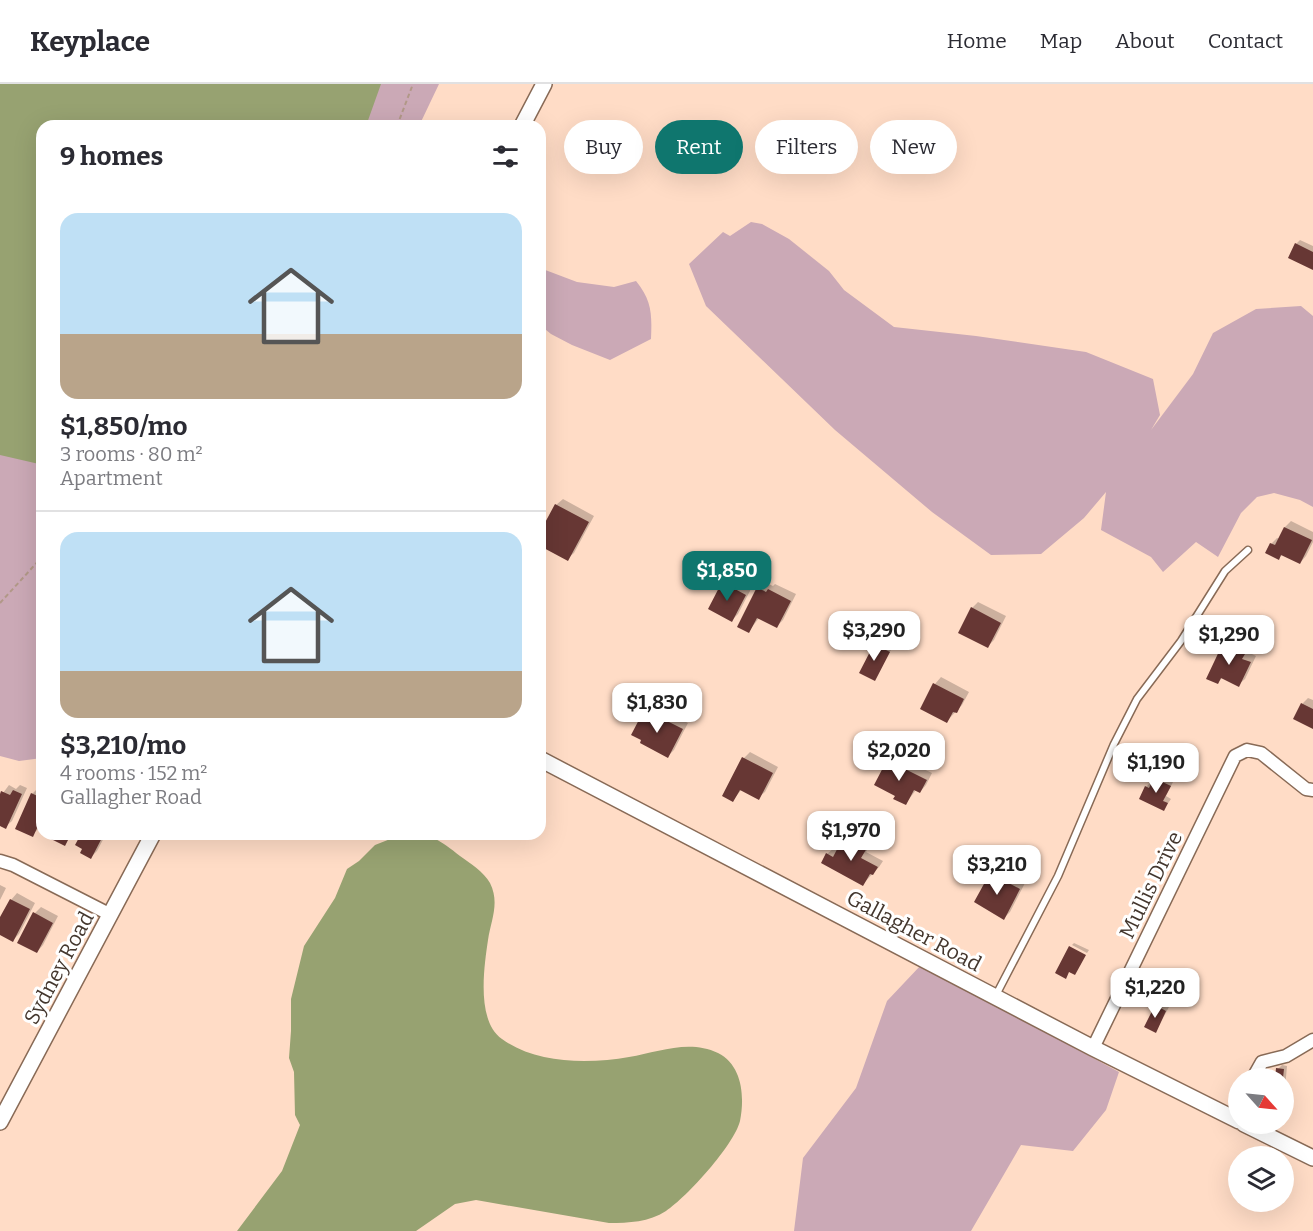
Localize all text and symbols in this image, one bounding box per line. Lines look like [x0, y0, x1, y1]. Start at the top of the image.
text: Keyplace [30, 25, 150, 58]
text: Home [947, 28, 1007, 54]
text: Map [1040, 28, 1082, 54]
text: About [1115, 28, 1175, 54]
text: Contact [1208, 28, 1283, 54]
chip: Buy [564, 120, 643, 174]
chip: Rent [655, 120, 743, 174]
chip: Filters [755, 120, 858, 174]
chip: New [870, 120, 957, 174]
icon: filters [489, 140, 522, 173]
text: 9 homes [60, 141, 163, 172]
icon: home [237, 252, 345, 360]
text: $1,850/mo [60, 411, 187, 442]
text: 3 rooms · 80 m² [60, 442, 203, 466]
text: Apartment [60, 466, 163, 490]
pin: $1,850 [678, 551, 776, 602]
text: $1,850 [696, 558, 758, 582]
icon: home [237, 571, 345, 679]
pin: $3,290 [825, 611, 923, 662]
pin: $1,290 [1180, 615, 1278, 666]
text: $3,290 [842, 618, 906, 642]
text: $1,290 [1198, 622, 1260, 646]
pin: $1,830 [608, 683, 706, 734]
text: $1,830 [626, 690, 688, 714]
text: $3,210/mo [60, 730, 186, 761]
pin: $2,020 [850, 731, 948, 782]
text: $2,020 [867, 738, 931, 762]
pin: $1,190 [1107, 743, 1205, 794]
text: $1,190 [1127, 750, 1185, 774]
text: 4 rooms · 152 m² [60, 761, 207, 785]
text: Gallagher Road [60, 785, 202, 809]
pin: $1,970 [802, 811, 900, 862]
text: $1,970 [821, 818, 881, 842]
street label: Mullis Drive [1114, 827, 1188, 943]
pin: $3,210 [948, 845, 1046, 896]
text: $3,210 [967, 852, 1027, 876]
street label: Gallagher Road [842, 885, 986, 977]
street label: Sydney Road [18, 907, 100, 1029]
pin: $1,220 [1106, 968, 1204, 1019]
text: $1,220 [1125, 975, 1185, 999]
north arrow [1228, 1068, 1294, 1134]
map controls [1228, 1068, 1294, 1212]
button: layers [1228, 1146, 1294, 1212]

